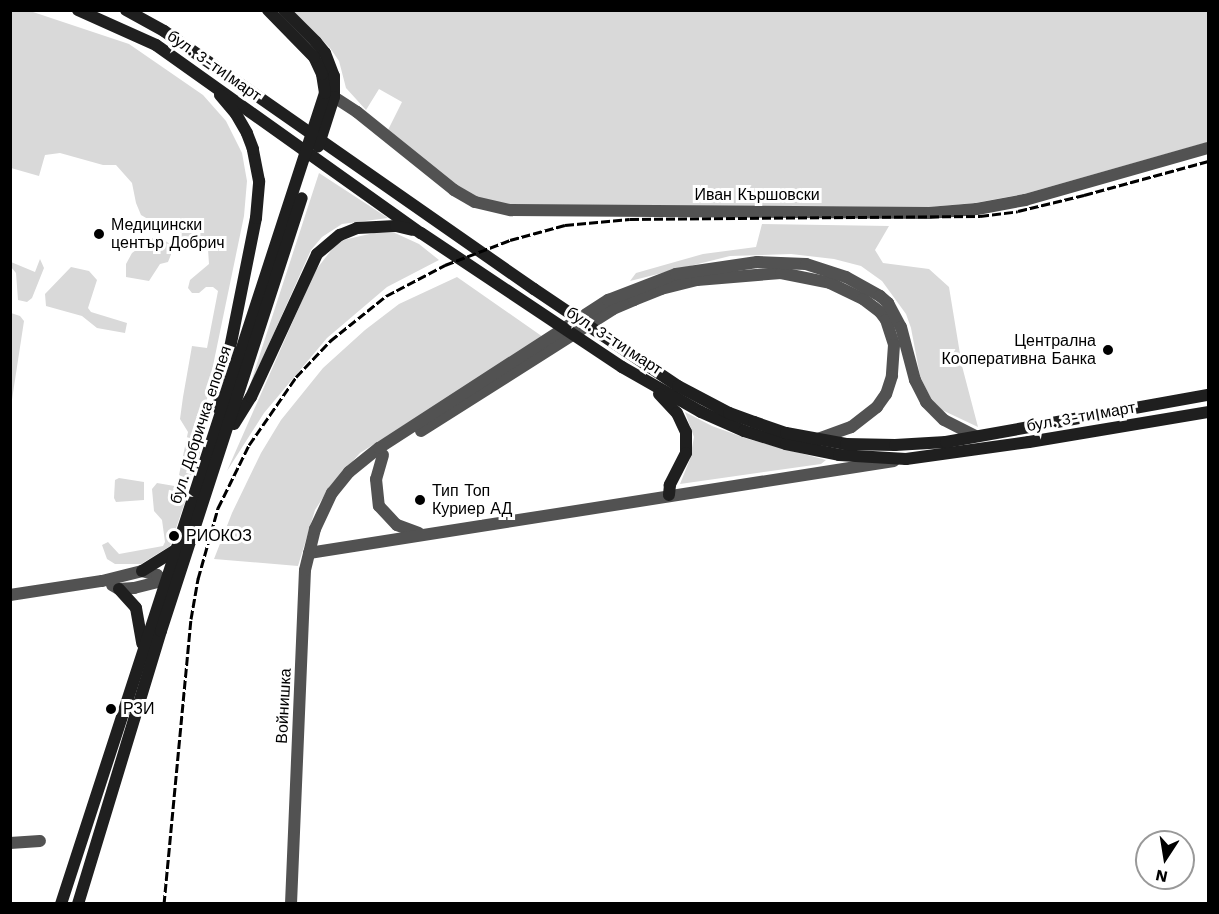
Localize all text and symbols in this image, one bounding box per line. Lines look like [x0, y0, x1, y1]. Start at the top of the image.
street label: бул. 3-ти март [163, 26, 265, 106]
street label: Иван Кършовски [694, 185, 820, 205]
place label: Медицински център Добрич [111, 215, 225, 253]
marker: Медицински център Добрич [92, 227, 106, 241]
street label: бул. 3-ти март [562, 303, 666, 379]
place label: Централна Кооперативна Банка [941, 331, 1096, 369]
street label: бул. Добричка епопея [166, 343, 236, 507]
marker: Централна Кооперативна Банка [1101, 343, 1115, 357]
street label: бул. 3-ти март [1025, 398, 1137, 436]
place label: Тип Топ Куриер АД [432, 481, 512, 519]
marker: Тип Топ Куриер АД [413, 493, 427, 507]
place label: РИОКОЗ [186, 526, 252, 546]
marker: РИОКОЗ [167, 529, 181, 543]
street label: Войнишка [272, 668, 296, 744]
place label: РЗИ [123, 699, 154, 719]
marker: РЗИ [104, 702, 118, 716]
north arrow [1135, 830, 1195, 890]
text: N [1154, 866, 1169, 887]

